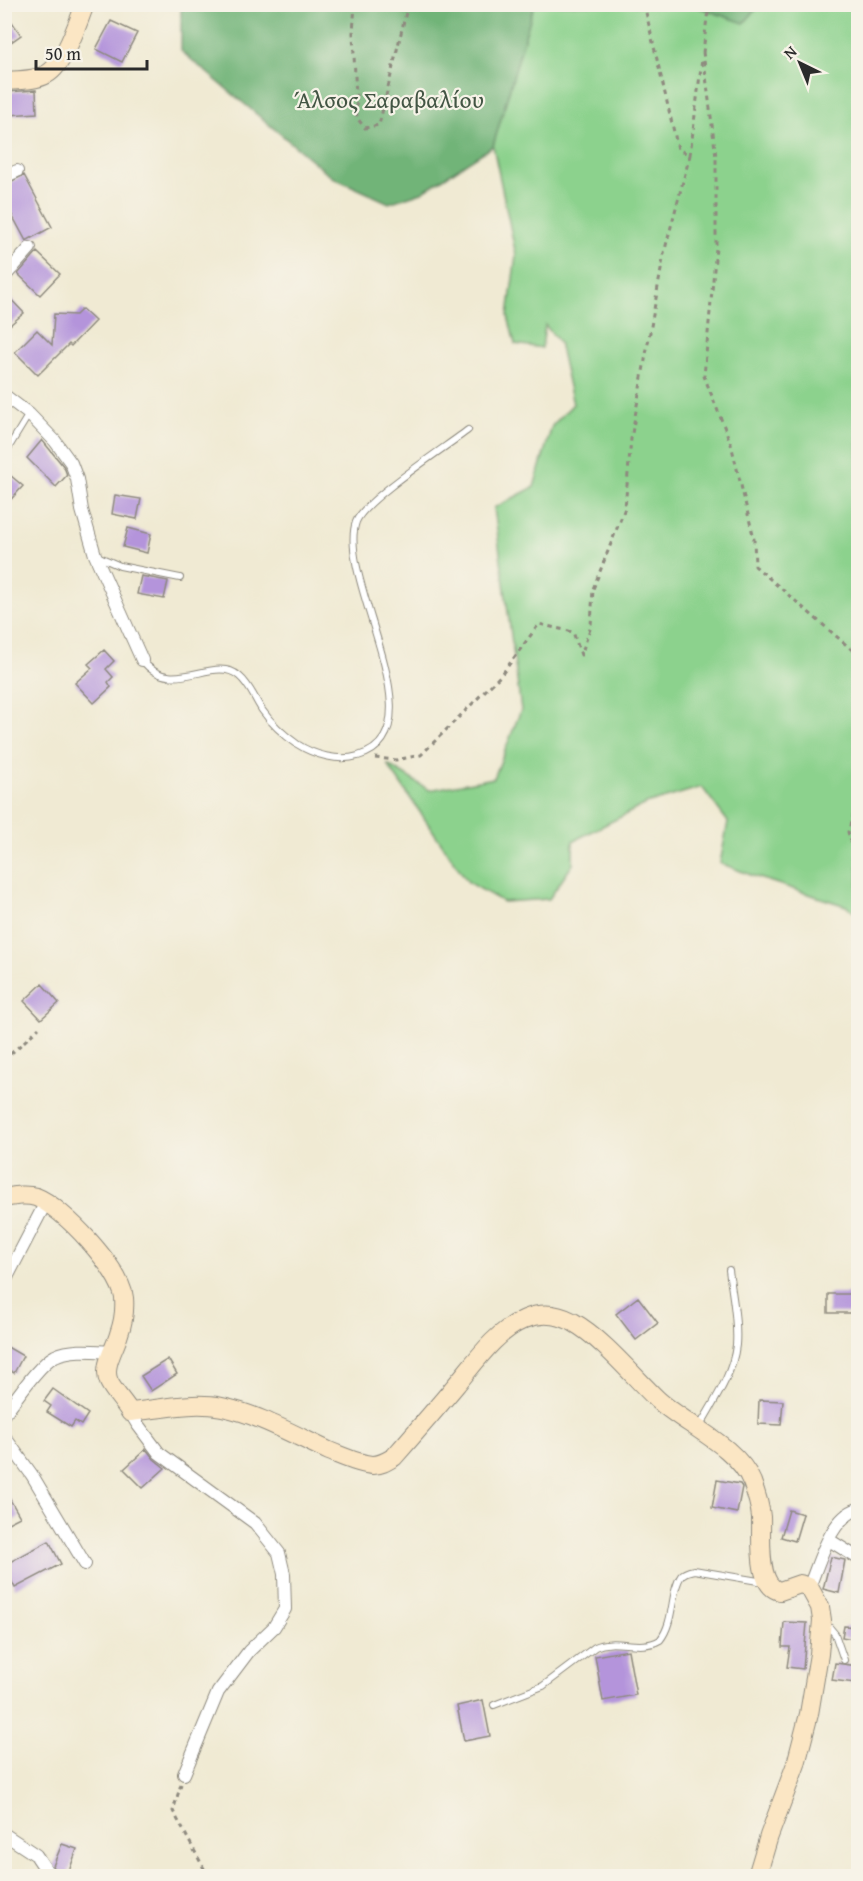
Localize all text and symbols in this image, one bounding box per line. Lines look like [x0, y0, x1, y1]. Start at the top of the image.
scale bar [36, 33, 147, 71]
north arrow [770, 33, 830, 93]
text: N [778, 39, 802, 64]
text: 50 m [45, 40, 81, 67]
park label: Άλσος Σαραβαλίου [294, 82, 484, 117]

